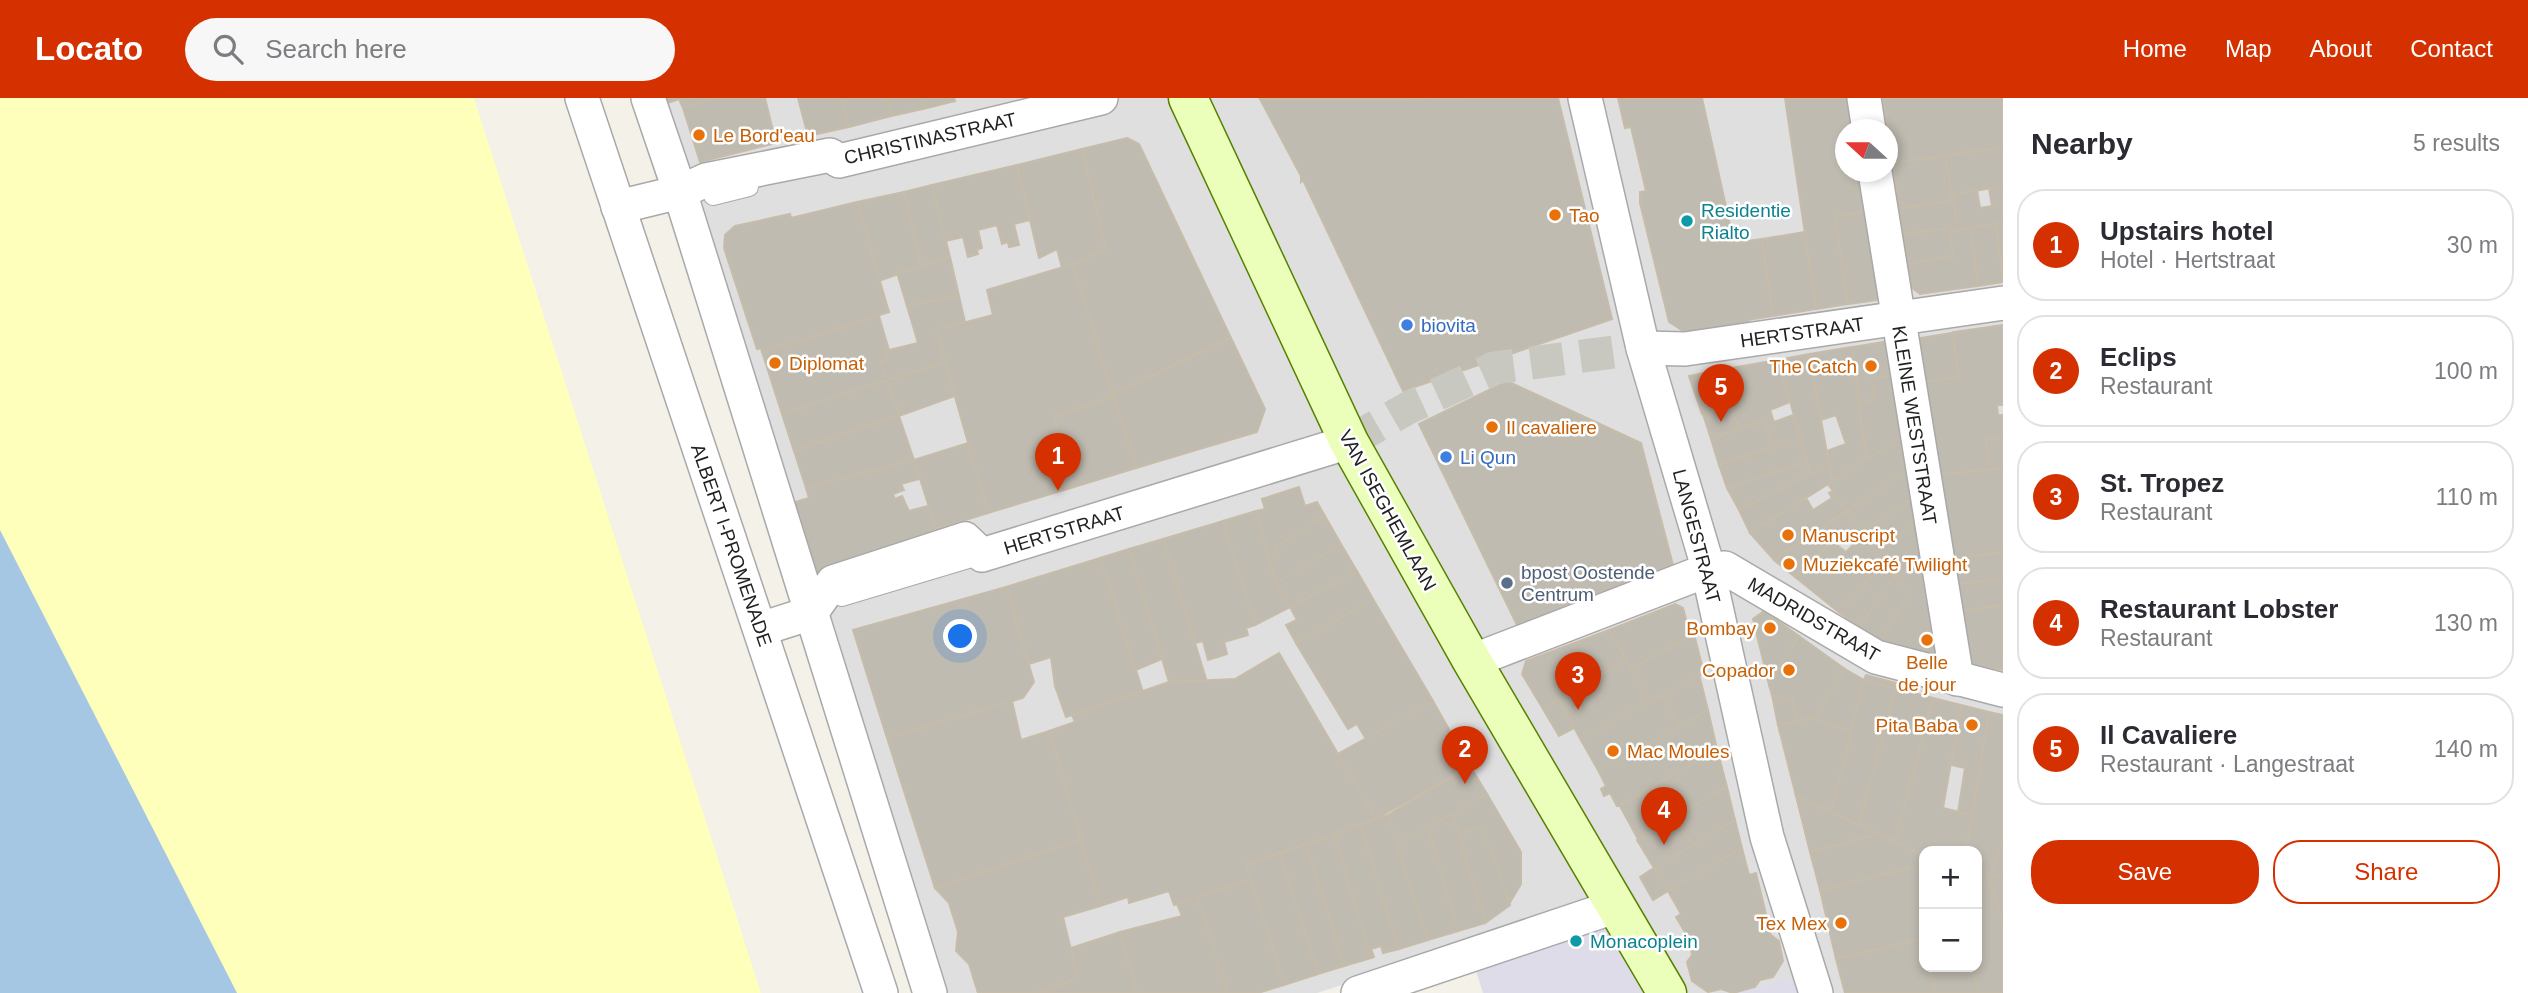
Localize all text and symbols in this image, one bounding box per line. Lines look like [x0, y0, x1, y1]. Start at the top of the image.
search box [185, 18, 675, 81]
text: Locato [35, 30, 143, 67]
icon: search [209, 30, 247, 68]
text: Search here [265, 34, 407, 64]
text: Home [2123, 35, 2187, 62]
text: Map [2225, 35, 2272, 62]
text: About [2310, 35, 2372, 62]
text: Contact [2410, 35, 2493, 62]
street label: CHRISTINASTRAAT [842, 108, 1019, 169]
north arrow [1835, 119, 1898, 182]
place label: Le Bord'eau [713, 125, 815, 146]
marker: Le Bord'eau [691, 127, 707, 143]
text: Nearby [2031, 127, 2133, 160]
text: 5 results [2413, 130, 2500, 156]
place label: Residentie Rialto [1701, 200, 1791, 243]
place label: Tao [1569, 205, 1600, 226]
marker: Tao [1547, 207, 1563, 223]
marker: Residentie Rialto [1679, 213, 1695, 229]
text: Upstairs hotel [2100, 216, 2273, 246]
text: 1 [2050, 232, 2062, 258]
text: 30 m [2447, 232, 2498, 258]
text: Hotel · Hertstraat [2100, 247, 2275, 273]
street label: HERTSTRAAT [1739, 313, 1866, 352]
place label: biovita [1421, 315, 1476, 336]
marker: biovita [1399, 317, 1415, 333]
street label: KLEINE WESTSTRAAT [1888, 324, 1941, 527]
text: Eclips [2100, 342, 2177, 372]
place label: Diplomat [789, 353, 865, 374]
marker: Diplomat [767, 355, 783, 371]
place label: The Catch [1769, 356, 1857, 377]
marker: The Catch [1863, 358, 1879, 374]
text: 2 [2050, 358, 2062, 384]
text: 100 m [2434, 358, 2498, 384]
pin: 5 [1698, 364, 1744, 422]
text: Restaurant [2100, 373, 2213, 399]
place label: Il cavaliere [1506, 417, 1597, 438]
marker: Il cavaliere [1484, 419, 1500, 435]
street label: VAN ISEGHEMLAAN [1335, 426, 1440, 594]
pin: 1 [1035, 433, 1081, 491]
street label: ALBERT I-PROMENADE [687, 441, 776, 649]
place label: Li Qun [1460, 447, 1516, 468]
marker: Li Qun [1438, 449, 1454, 465]
street label: LANGESTRAAT [1669, 467, 1725, 606]
text: St. Tropez [2100, 468, 2224, 498]
text: 3 [2050, 484, 2062, 510]
text: 110 m [2436, 484, 2498, 510]
text: Restaurant [2100, 499, 2213, 525]
street label: HERTSTRAAT [1001, 502, 1127, 559]
place label: Manuscript [1802, 525, 1896, 546]
marker: Manuscript [1780, 527, 1796, 543]
place label: Muziekcafé Twilight [1803, 554, 1968, 575]
marker: Muziekcafé Twilight [1781, 556, 1797, 572]
place label: bpost Oostende Centrum [1521, 562, 1655, 605]
street label: MADRIDSTRAAT [1744, 573, 1884, 666]
marker: bpost Oostende Centrum [1499, 575, 1515, 591]
text: Restaurant Lobster [2100, 594, 2338, 624]
text: 4 [2050, 610, 2062, 636]
text: 130 m [2434, 610, 2498, 636]
place label: Bombay [1686, 618, 1756, 639]
your location [943, 619, 977, 653]
marker: Bombay [1762, 620, 1778, 636]
text: Restaurant [2100, 625, 2213, 651]
marker: Belle de jour [1919, 632, 1935, 648]
pin: 3 [1555, 652, 1601, 710]
place label: Belle de jour [1898, 652, 1957, 695]
place label: Copador [1702, 660, 1776, 681]
marker: Copador [1781, 662, 1797, 678]
place label: Pita Baba [1876, 715, 1958, 736]
marker: Pita Baba [1964, 717, 1980, 733]
text: Il Cavaliere [2100, 720, 2237, 750]
pin: 2 [1442, 726, 1488, 784]
text: 5 [2050, 736, 2062, 762]
text: 140 m [2434, 736, 2498, 762]
place label: Mac Moules [1627, 741, 1729, 762]
marker: Mac Moules [1605, 743, 1621, 759]
text: Restaurant · Langestraat [2100, 751, 2354, 777]
pin: 4 [1641, 787, 1687, 845]
button: Save [2031, 840, 2259, 904]
button: Share [2273, 840, 2500, 904]
map controls [1919, 846, 1982, 972]
button: + [1919, 846, 1982, 909]
button: − [1919, 909, 1982, 972]
place label: Tex Mex [1756, 913, 1827, 934]
marker: Tex Mex [1833, 915, 1849, 931]
place label: Monacoplein [1590, 931, 1698, 952]
marker: Monacoplein [1568, 933, 1584, 949]

